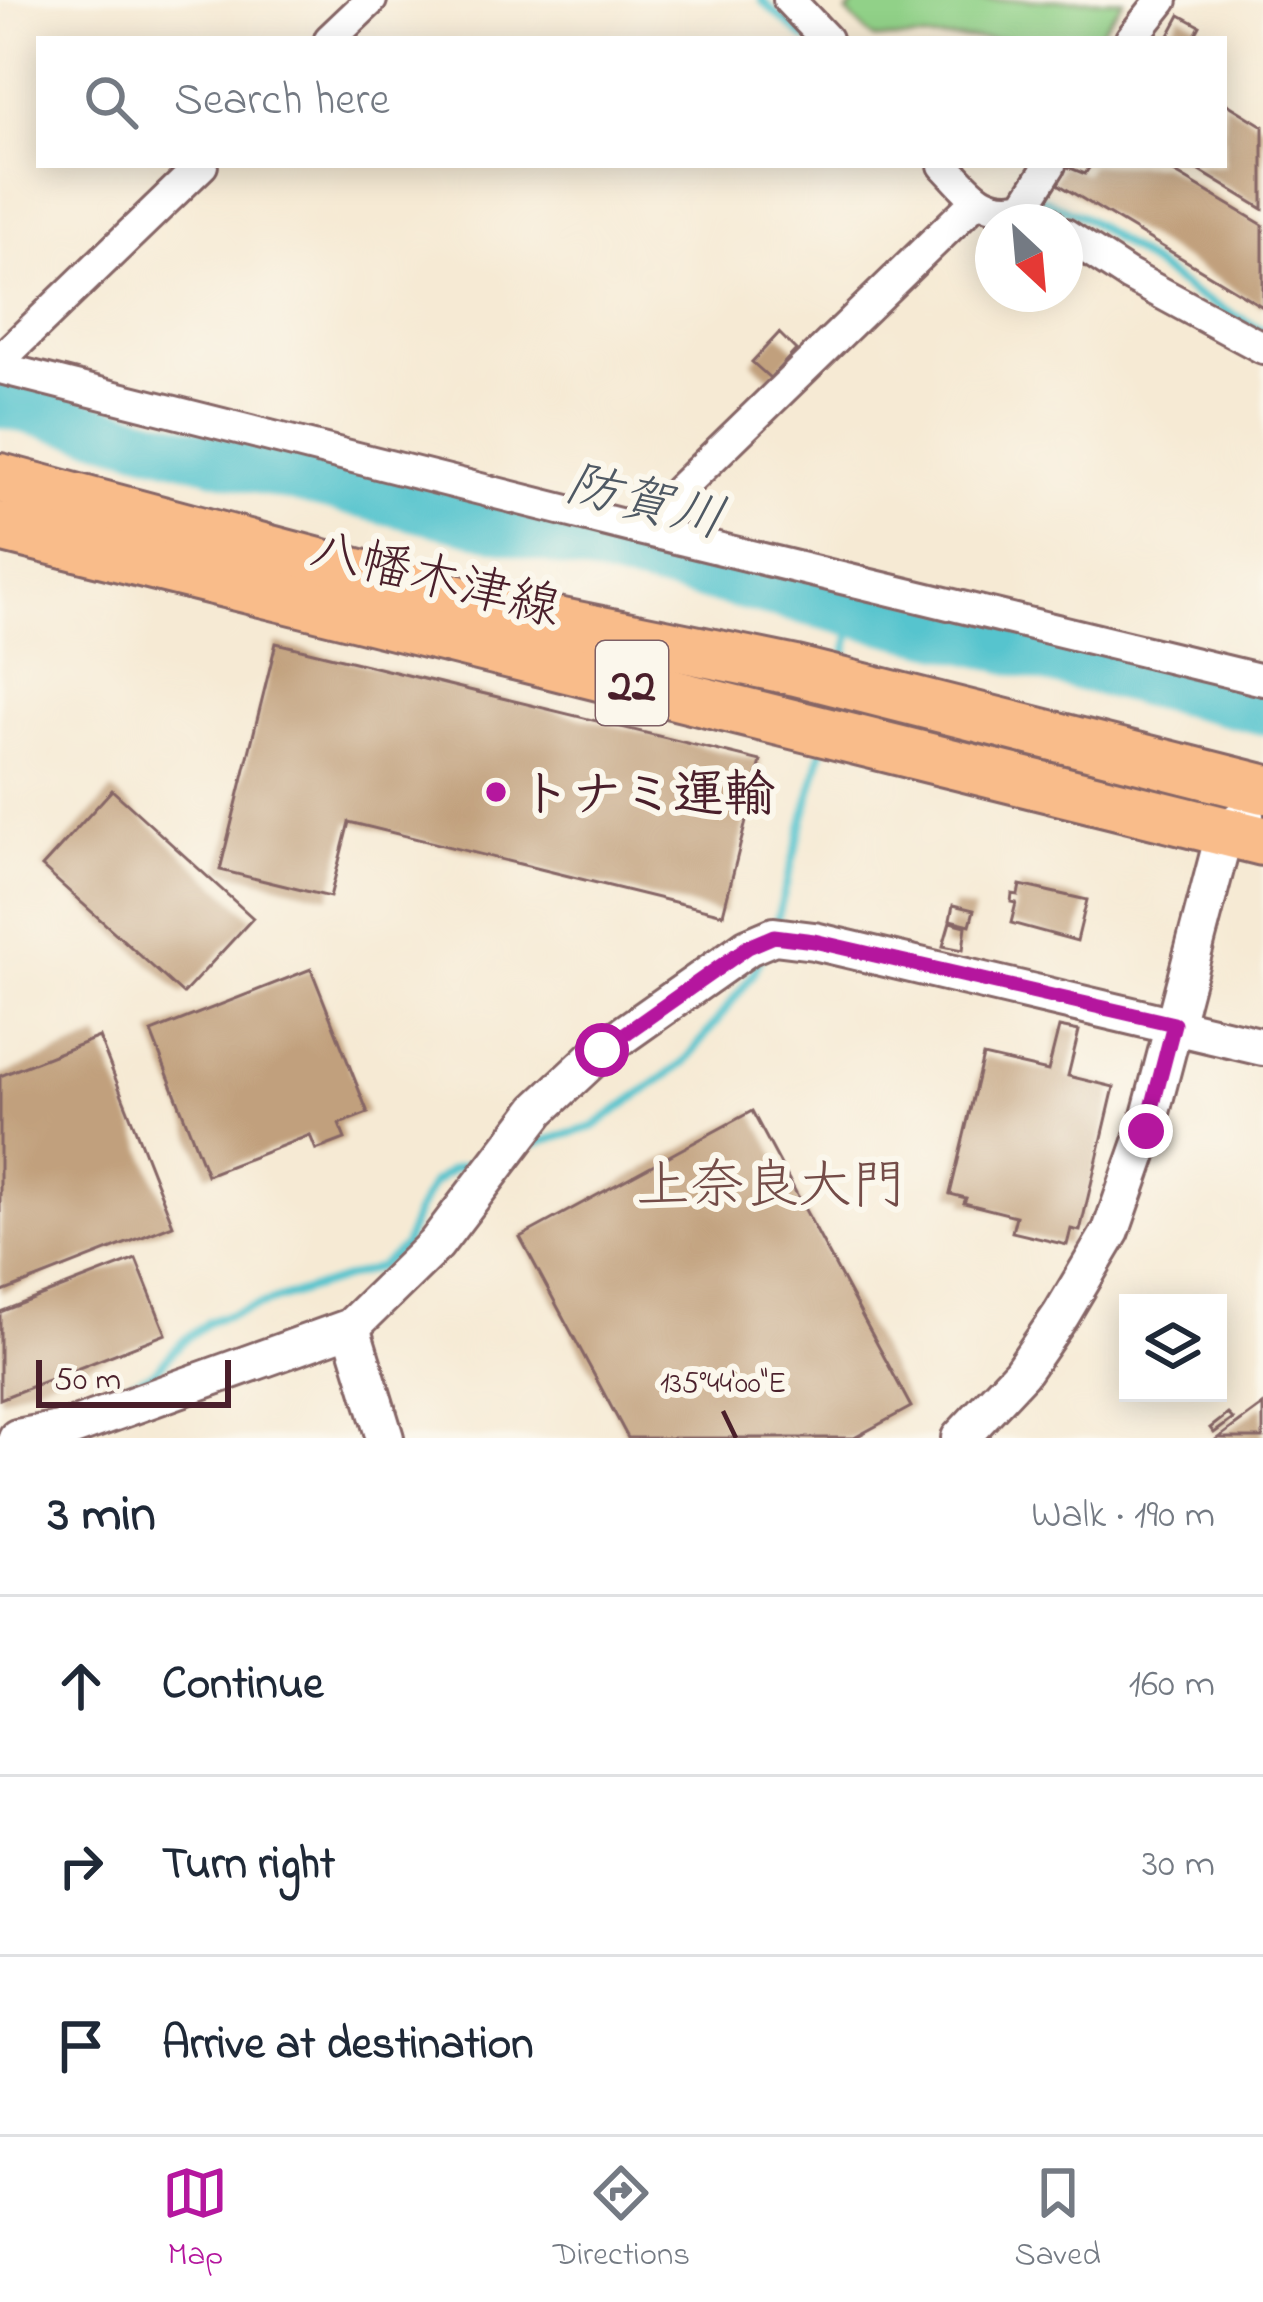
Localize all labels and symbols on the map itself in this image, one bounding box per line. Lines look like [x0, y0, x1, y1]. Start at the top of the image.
north arrow [975, 204, 1083, 312]
water label: 防賀川 [557, 447, 733, 562]
street label: 八幡木津線 [302, 514, 567, 649]
road number: 22 [596, 641, 668, 725]
place label: トナミ運輸 [520, 760, 775, 835]
marker: トナミ運輸 [483, 779, 509, 805]
route start [575, 1023, 629, 1077]
route end [1119, 1104, 1173, 1158]
district label: 上奈良大門 [636, 1150, 906, 1228]
scale bar [36, 1354, 231, 1407]
text: 135°44'00"E [660, 1363, 786, 1407]

